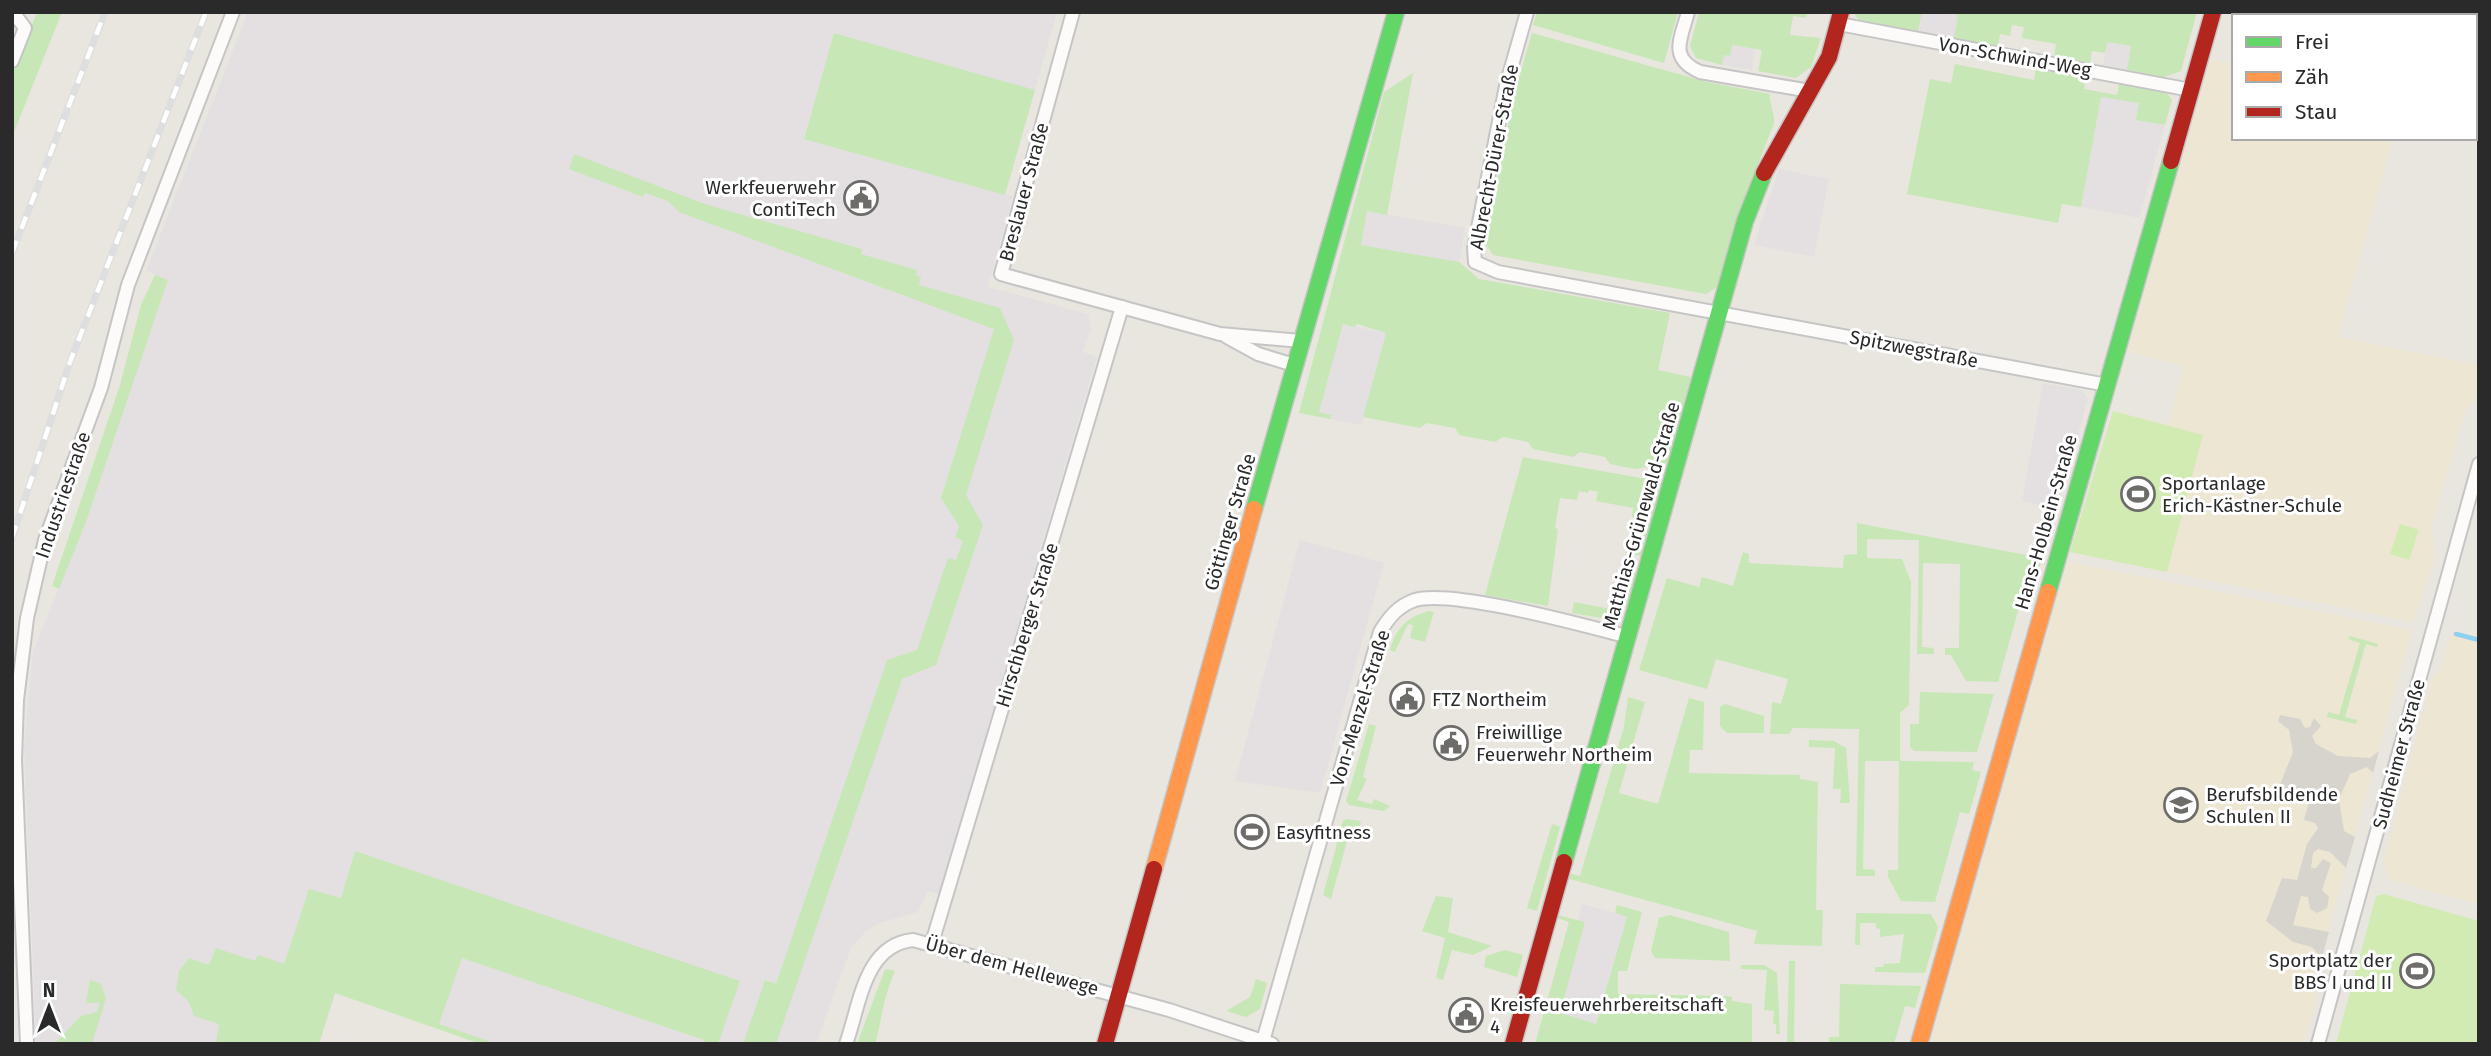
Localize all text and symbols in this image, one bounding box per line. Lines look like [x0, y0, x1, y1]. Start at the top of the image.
legend [2232, 14, 2477, 140]
text: Frei [2295, 29, 2329, 55]
street label: Von-Schwind-Weg [1937, 32, 2093, 82]
street label: Albrecht-Dürer-Straße [1465, 62, 1523, 252]
text: Zäh [2295, 64, 2329, 90]
text: Stau [2295, 99, 2338, 125]
street label: Breslauer Straße [994, 120, 1054, 264]
place label: Werkfeuerwehr ContiTech [705, 176, 837, 221]
public building icon: Werkfeuerwehr ContiTech [842, 179, 880, 217]
street label: Spitzwegstraße [1848, 325, 1980, 373]
street label: Matthias-Grünewald-Straße [1597, 399, 1685, 633]
street label: Industriestraße [31, 429, 95, 561]
street label: Hans-Holbein-Straße [2010, 432, 2082, 612]
street label: Göttinger Straße [1199, 451, 1261, 593]
place label: Sportanlage Erich-Kästner-Schule [2162, 472, 2342, 517]
sports icon: Sportanlage Erich-Kästner-Schule [2119, 475, 2157, 513]
street label: Hirschberger Straße [991, 540, 1063, 710]
street label: Von-Menzel-Straße [1325, 627, 1395, 789]
street label: Sudheimer Straße [2368, 676, 2430, 832]
public building icon: FTZ Northeim [1388, 680, 1426, 718]
place label: FTZ Northeim [1432, 688, 1547, 711]
place label: Freiwillige Feuerwehr Northeim [1476, 721, 1653, 766]
public building icon: Freiwillige Feuerwehr Northeim [1432, 724, 1470, 762]
place label: Berufsbildende Schulen II [2206, 783, 2338, 828]
school or university icon: Berufsbildende Schulen II [2162, 786, 2200, 824]
sports icon: Easyfitness [1233, 813, 1271, 851]
place label: Easyfitness [1276, 821, 1371, 844]
street label: Über dem Hellewege [923, 932, 1101, 1000]
place label: Sportplatz der BBS I und II [2269, 949, 2393, 994]
sports icon: Sportplatz der BBS I und II [2398, 952, 2436, 990]
north arrow [14, 972, 84, 1042]
text: N [43, 979, 55, 1002]
place label: Kreisfeuerwehrbereitschaft 4 [1490, 993, 1724, 1038]
public building icon: Kreisfeuerwehrbereitschaft 4 [1447, 996, 1485, 1034]

